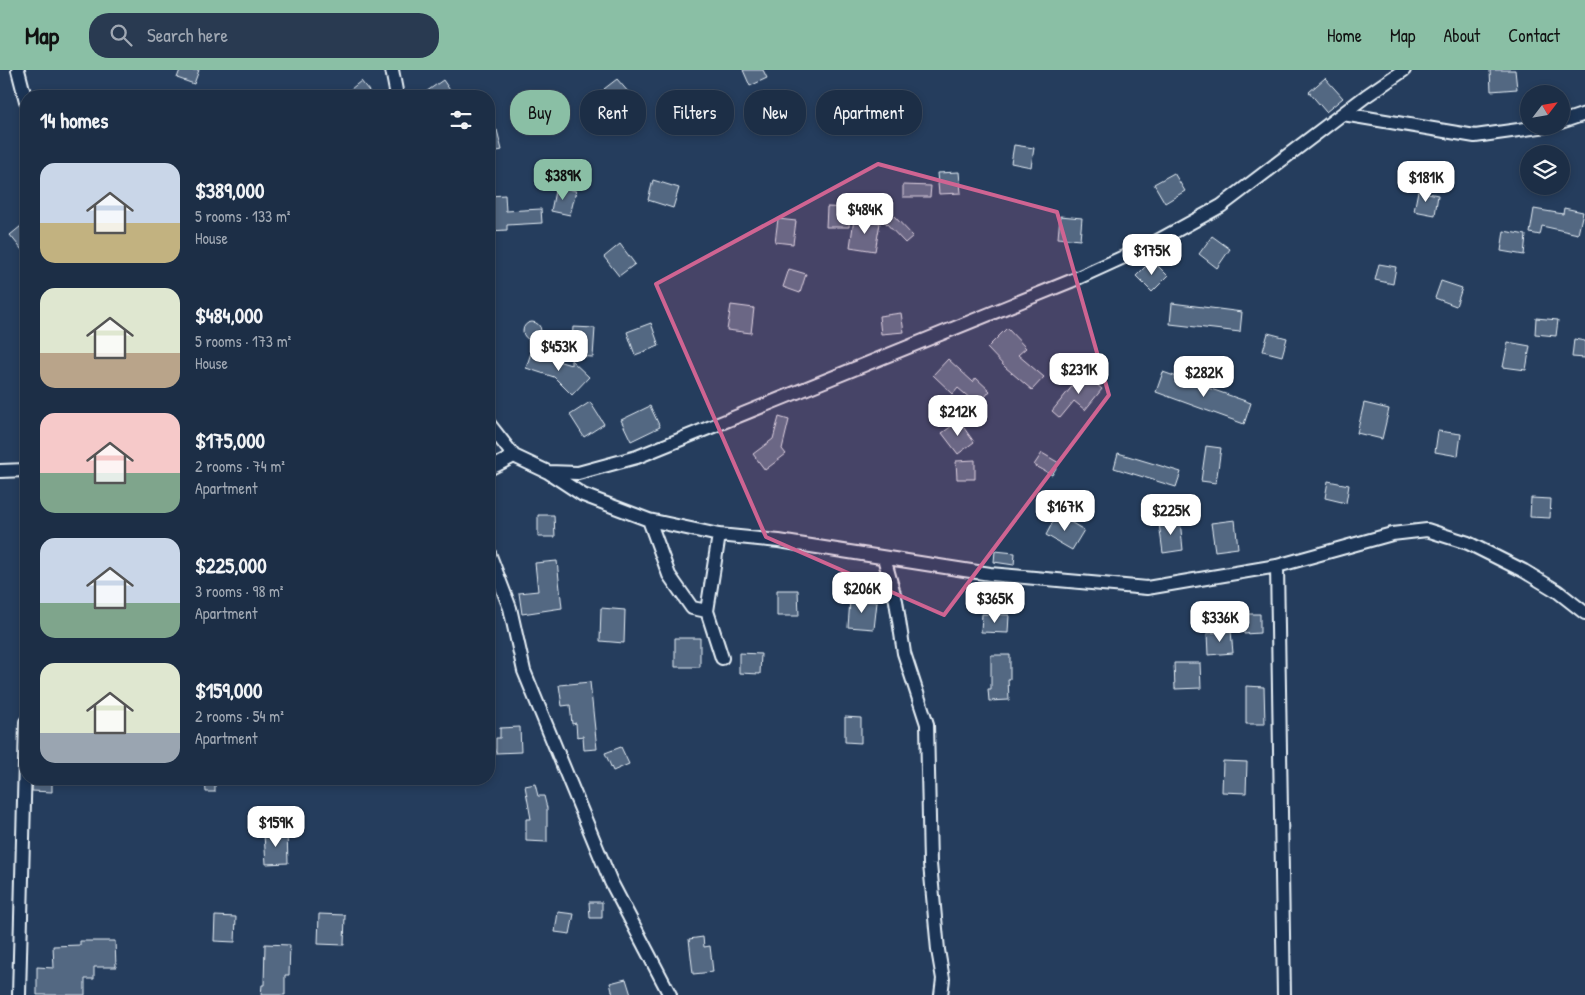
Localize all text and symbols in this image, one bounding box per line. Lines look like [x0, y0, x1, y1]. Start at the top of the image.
search box [89, 13, 439, 58]
text: Map [25, 19, 59, 51]
icon: search [107, 21, 135, 49]
text: Search here [147, 22, 228, 48]
text: Home [1327, 23, 1362, 48]
text: Map [1390, 23, 1415, 48]
text: About [1443, 23, 1480, 48]
text: Contact [1508, 23, 1560, 48]
north arrow [1520, 85, 1570, 135]
map controls [1520, 85, 1570, 195]
chip: Buy [510, 90, 570, 135]
chip: Rent [580, 90, 646, 135]
chip: Filters [656, 90, 734, 135]
chip: New [744, 90, 806, 135]
chip: Apartment [816, 90, 922, 135]
text: 14 homes [40, 106, 108, 135]
icon: filters [447, 106, 475, 134]
button: layers [1520, 145, 1570, 195]
pin: $389K [528, 158, 598, 201]
pin: $181K [1391, 160, 1461, 203]
text: $389K [545, 164, 581, 186]
text: $181K [1408, 166, 1444, 188]
text: $389,000 [195, 176, 264, 205]
icon: home [80, 183, 140, 243]
pin: $484K [830, 192, 900, 235]
text: $484K [847, 198, 883, 220]
text: 5 rooms · 133 m² [195, 205, 291, 227]
text: House [195, 227, 228, 249]
pin: $175K [1117, 234, 1187, 276]
text: $175K [1134, 239, 1170, 261]
text: $484,000 [195, 301, 263, 330]
icon: home [80, 308, 140, 368]
text: 5 rooms · 173 m² [195, 330, 291, 352]
pin: $453K [524, 330, 594, 372]
text: $453K [541, 335, 577, 357]
text: House [195, 352, 228, 374]
pin: $231K [1044, 352, 1114, 395]
pin: $282K [1169, 356, 1239, 398]
text: $231K [1061, 358, 1097, 380]
text: $282K [1185, 361, 1223, 383]
pin: $212K [923, 394, 993, 437]
text: $212K [939, 400, 977, 422]
text: $175,000 [195, 426, 265, 455]
icon: home [80, 433, 140, 493]
text: 2 rooms · 74 m² [195, 455, 285, 477]
text: Apartment [195, 477, 258, 499]
pin: $167K [1030, 490, 1100, 532]
pin: $225K [1136, 494, 1206, 536]
text: $167K [1047, 495, 1083, 517]
text: $225K [1152, 499, 1190, 521]
text: $225,000 [195, 551, 267, 580]
icon: home [80, 558, 140, 618]
pin: $206K [827, 572, 897, 614]
text: $206K [843, 577, 881, 599]
text: 3 rooms · 98 m² [195, 580, 284, 602]
pin: $365K [960, 582, 1030, 624]
text: $365K [977, 587, 1013, 609]
pin: $336K [1185, 600, 1255, 643]
text: Apartment [195, 602, 258, 624]
text: $336K [1201, 606, 1239, 628]
text: $159,000 [195, 676, 262, 705]
icon: home [80, 683, 140, 743]
text: 2 rooms · 54 m² [195, 705, 284, 727]
text: Apartment [195, 727, 258, 749]
pin: $159K [241, 806, 311, 848]
text: $159K [259, 811, 293, 833]

